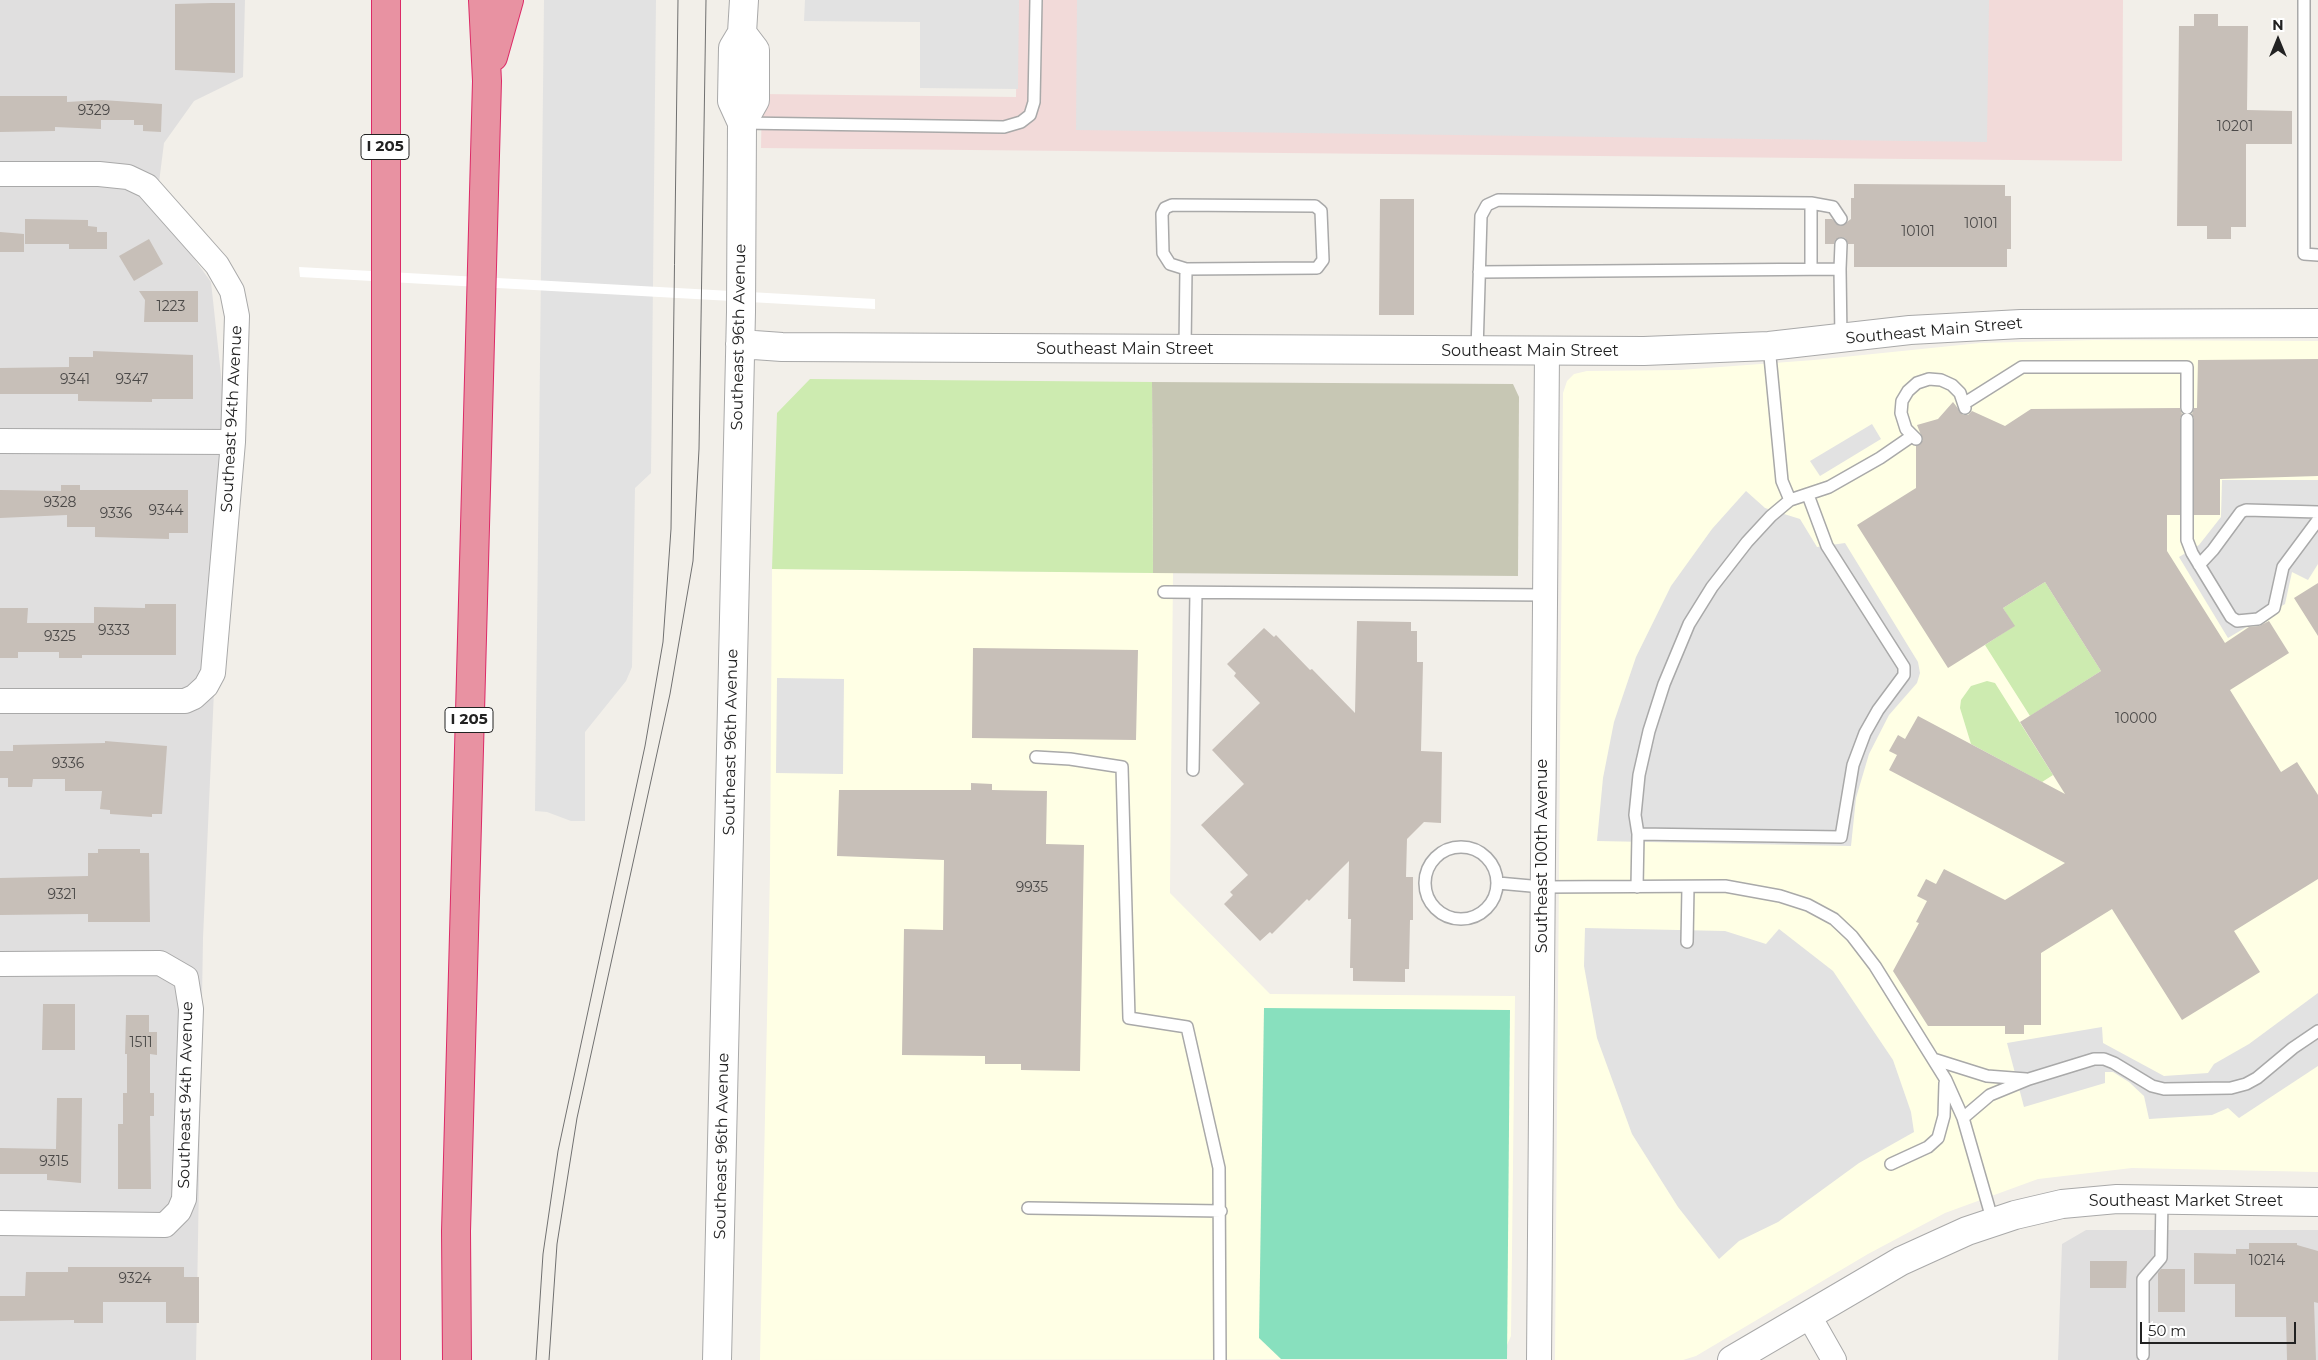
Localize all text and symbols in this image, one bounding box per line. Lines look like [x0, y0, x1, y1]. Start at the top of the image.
north arrow [2253, 15, 2303, 65]
text: N [2272, 16, 2284, 34]
house number: 9329 [78, 103, 110, 119]
house number: 10201 [2217, 119, 2253, 135]
road number: I 205 [361, 134, 409, 160]
house number: 10101 [1964, 216, 1998, 232]
house number: 10101 [1901, 224, 1935, 240]
street label: Southeast 96th Avenue [728, 244, 750, 430]
house number: 1223 [157, 299, 185, 315]
street label: Southeast Main Street [1845, 314, 2023, 348]
street label: Southeast 94th Avenue [218, 325, 246, 513]
street label: Southeast Main Street [1036, 339, 1214, 359]
street label: Southeast Main Street [1441, 341, 1619, 361]
house number: 9341 [60, 372, 90, 388]
house number: 9347 [115, 372, 149, 388]
house number: 9328 [43, 495, 77, 511]
house number: 9344 [149, 503, 183, 519]
house number: 9336 [100, 506, 132, 522]
house number: 9333 [98, 623, 130, 639]
house number: 9325 [44, 629, 76, 645]
street label: Southeast 96th Avenue [720, 649, 742, 835]
road number: I 205 [445, 708, 493, 732]
house number: 10000 [2115, 711, 2157, 727]
house number: 9336 [52, 756, 84, 772]
street label: Southeast 100th Avenue [1532, 759, 1552, 953]
house number: 9935 [1016, 880, 1048, 896]
house number: 9321 [47, 887, 77, 903]
street label: Southeast 94th Avenue [175, 1001, 197, 1189]
house number: 1511 [129, 1035, 153, 1051]
street label: Southeast 96th Avenue [711, 1053, 733, 1239]
house number: 9315 [39, 1154, 69, 1170]
street label: Southeast Market Street [2089, 1191, 2283, 1211]
house number: 10214 [2249, 1253, 2285, 1269]
house number: 9324 [118, 1271, 152, 1287]
scale bar [2143, 1312, 2299, 1344]
text: 50 m [2148, 1321, 2186, 1340]

